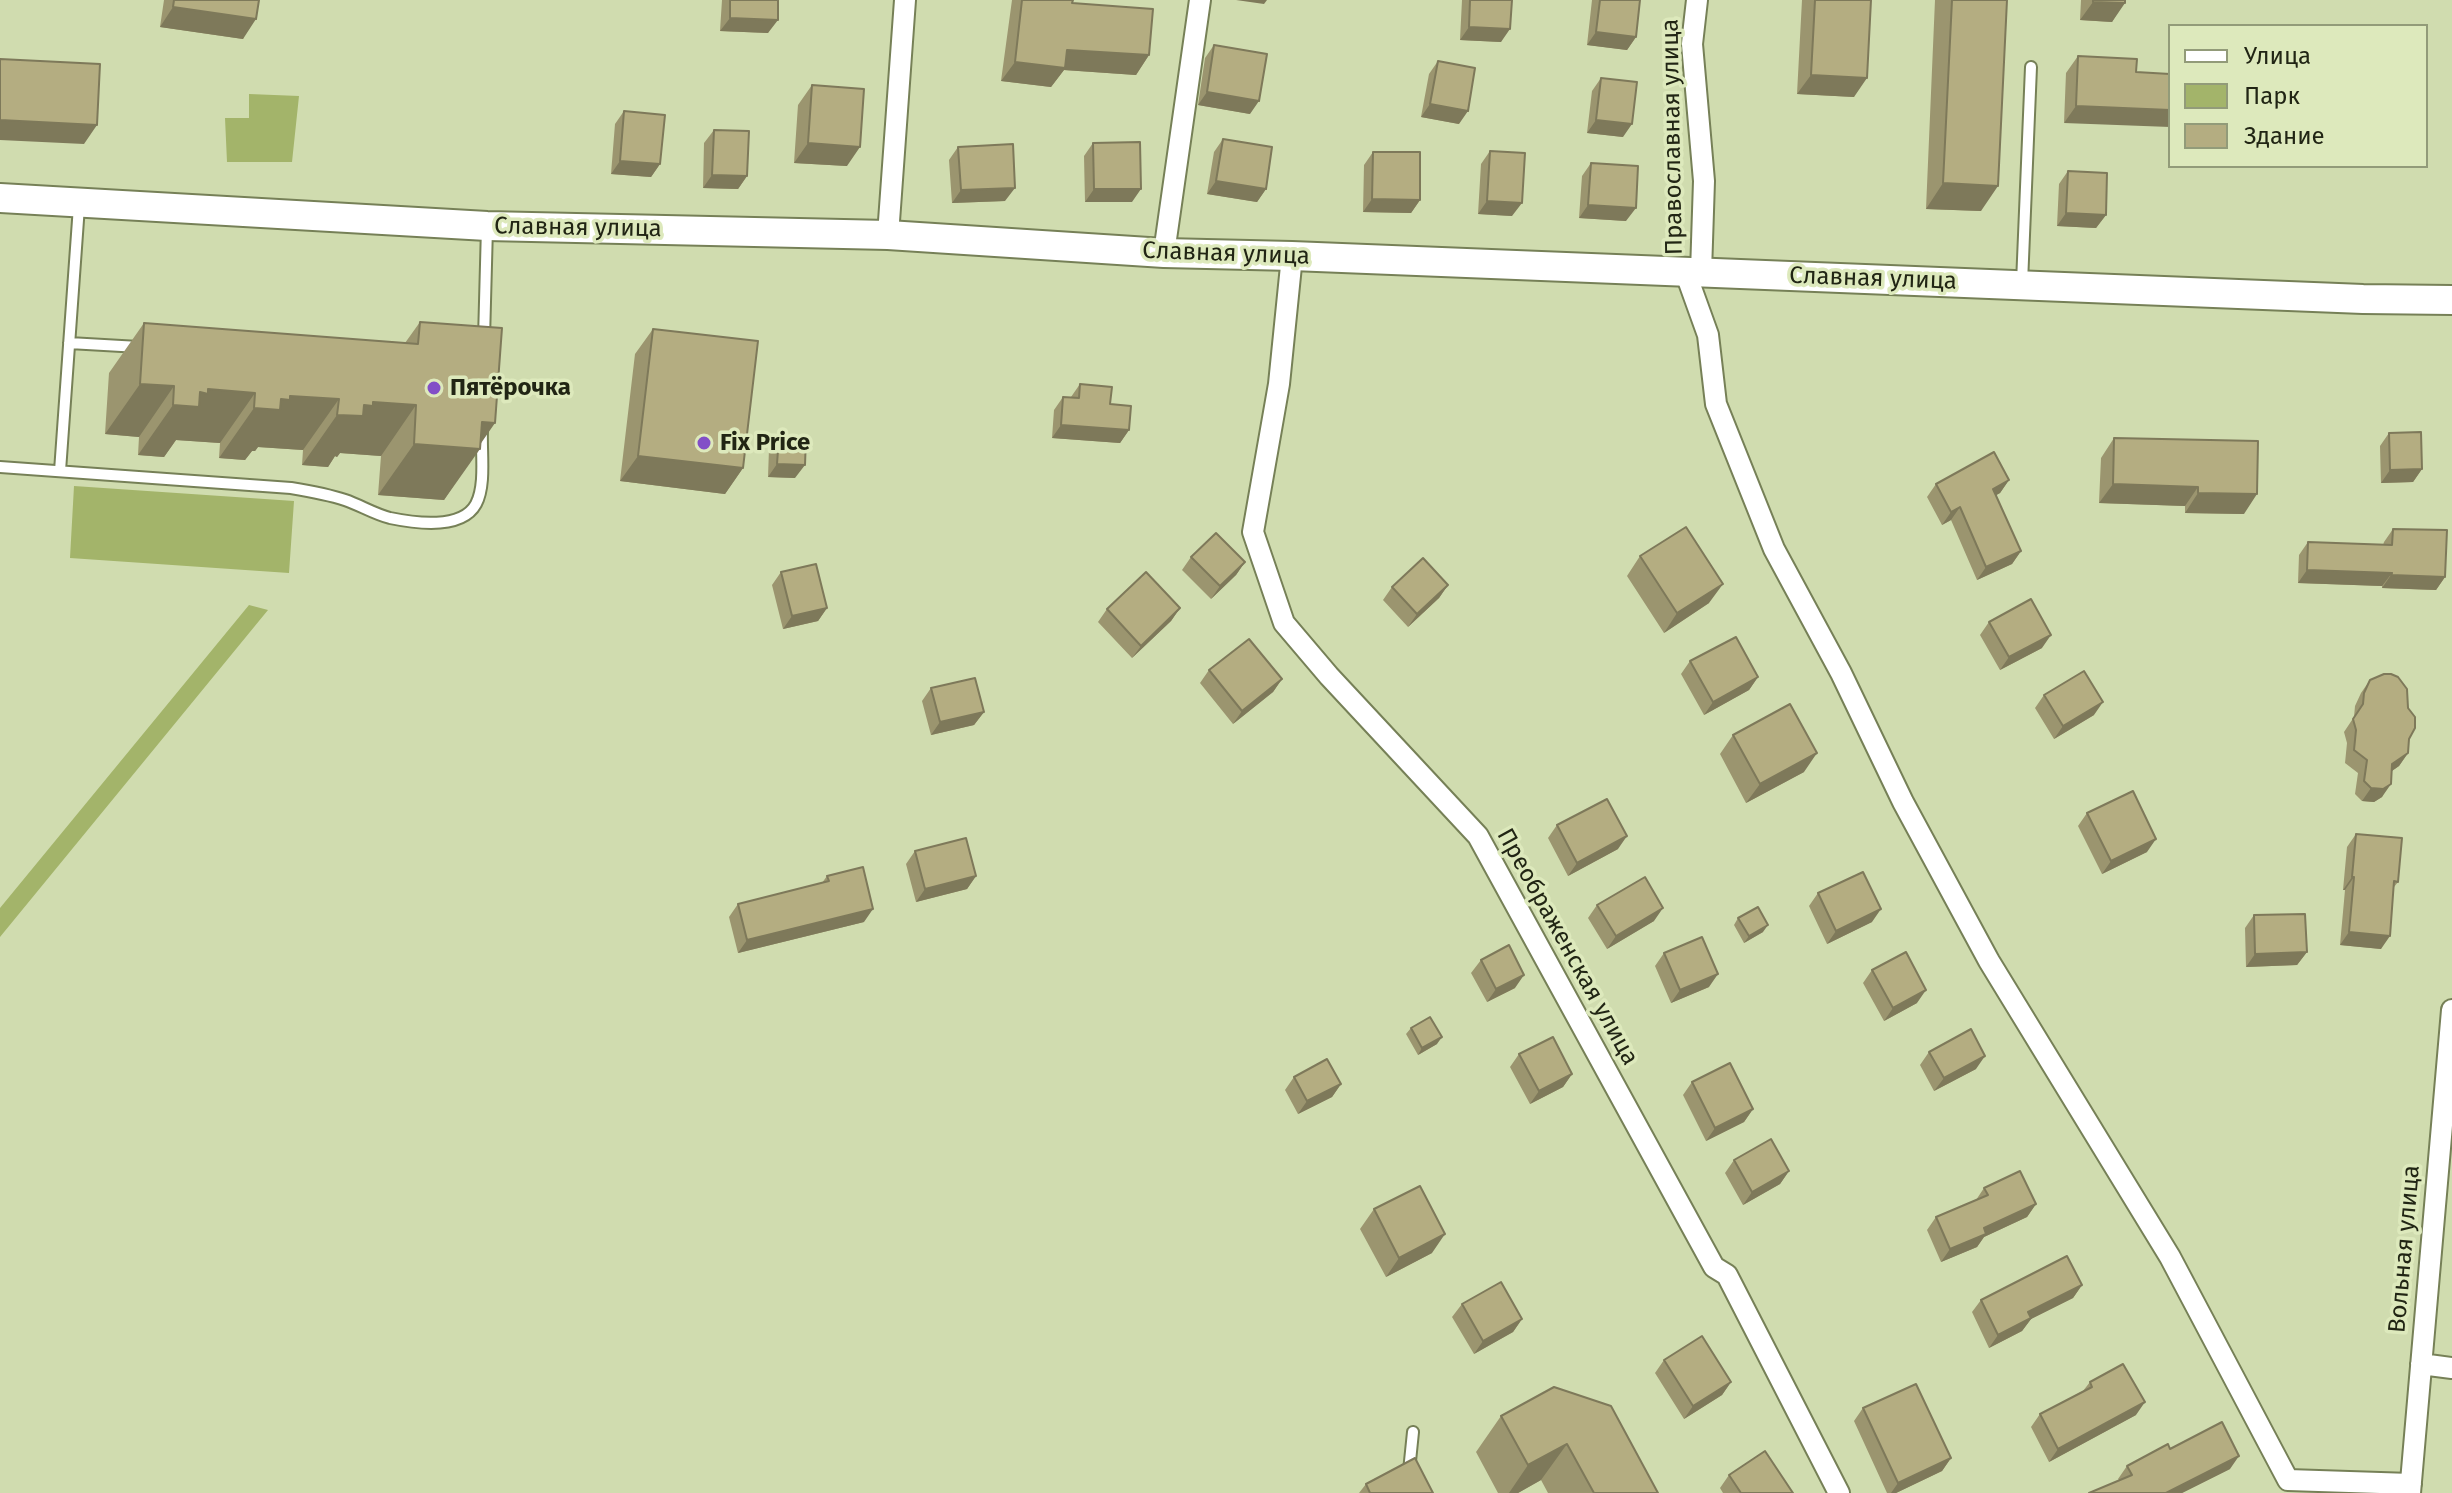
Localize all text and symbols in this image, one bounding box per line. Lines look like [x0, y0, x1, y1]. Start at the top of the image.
street label: Православная улица [1657, 19, 1689, 255]
legend [2168, 24, 2428, 168]
text: Улица [2244, 42, 2311, 70]
text: Парк [2244, 82, 2300, 110]
text: Здание [2244, 122, 2325, 150]
street label: Славная улица [494, 212, 662, 244]
street label: Славная улица [1142, 237, 1310, 271]
street label: Славная улица [1789, 262, 1957, 296]
place label: Пятёрочка [450, 374, 571, 402]
marker: Пятёрочка [425, 379, 443, 397]
place label: Fix Price [720, 429, 810, 457]
marker: Fix Price [695, 434, 713, 452]
street label: Преображенская улица [1490, 824, 1644, 1070]
street label: Вольная улица [2383, 1164, 2427, 1334]

